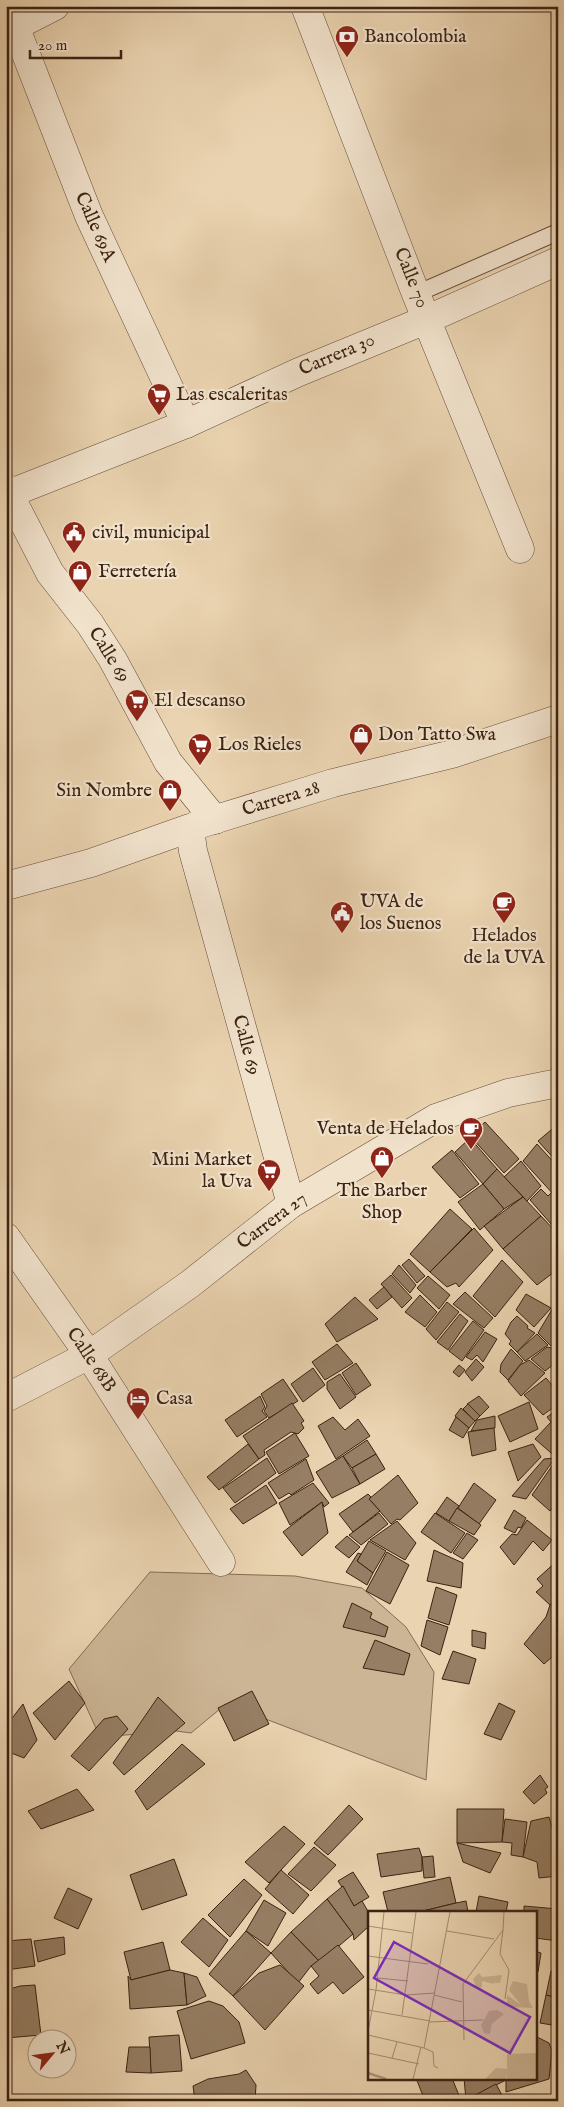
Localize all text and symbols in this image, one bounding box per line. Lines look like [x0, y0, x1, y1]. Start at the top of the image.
bank icon: Bancolombia [334, 24, 360, 58]
place label: Bancolombia [364, 25, 467, 49]
scale bar [30, 28, 121, 60]
text: 20 m [38, 36, 68, 55]
street label: Calle 69A [69, 188, 122, 267]
street label: Calle 70 [388, 244, 434, 312]
street label: Carrera 30 [295, 328, 379, 382]
supermarket icon: Las escaleritas [146, 382, 172, 416]
place label: Las escaleritas [176, 383, 288, 407]
public building icon: civil, municipal [61, 520, 87, 554]
place label: civil, municipal [92, 521, 211, 545]
shop icon: Ferretería [67, 559, 93, 593]
place label: Ferretería [98, 560, 178, 584]
street label: Calle 69 [83, 623, 135, 687]
supermarket icon: El descanso [124, 688, 150, 722]
place label: El descanso [154, 689, 245, 713]
shop icon: Don Tatto Swa [348, 722, 374, 756]
place label: Don Tatto Swa [378, 723, 497, 747]
supermarket icon: Los Rieles [187, 732, 213, 766]
place label: Los Rieles [218, 733, 301, 757]
street label: Carrera 28 [239, 776, 323, 822]
shop icon: Sin Nombre [157, 778, 183, 812]
place label: Sin Nombre [56, 779, 152, 803]
place label: UVA de los Suenos [360, 890, 442, 936]
cafe icon: Helados de la UVA [491, 890, 517, 924]
public building icon: UVA de los Suenos [329, 900, 355, 934]
place label: Helados de la UVA [463, 924, 546, 970]
street label: Calle 69 [226, 1012, 266, 1078]
cafe icon: Venta de Helados [458, 1116, 484, 1150]
place label: Venta de Helados [316, 1117, 454, 1141]
shop icon: The Barber Shop [369, 1145, 395, 1179]
place label: Mini Market la Uva [151, 1148, 253, 1194]
supermarket icon: Mini Market la Uva [256, 1158, 282, 1192]
place label: The Barber Shop [337, 1179, 427, 1225]
street label: Carrera 27 [232, 1187, 312, 1255]
street label: Calle 68B [61, 1323, 121, 1397]
hotel icon: Casa [125, 1386, 151, 1420]
place label: Casa [156, 1387, 193, 1411]
inset map [368, 1911, 536, 2080]
north arrow [28, 2030, 78, 2080]
text: N [51, 2038, 73, 2058]

